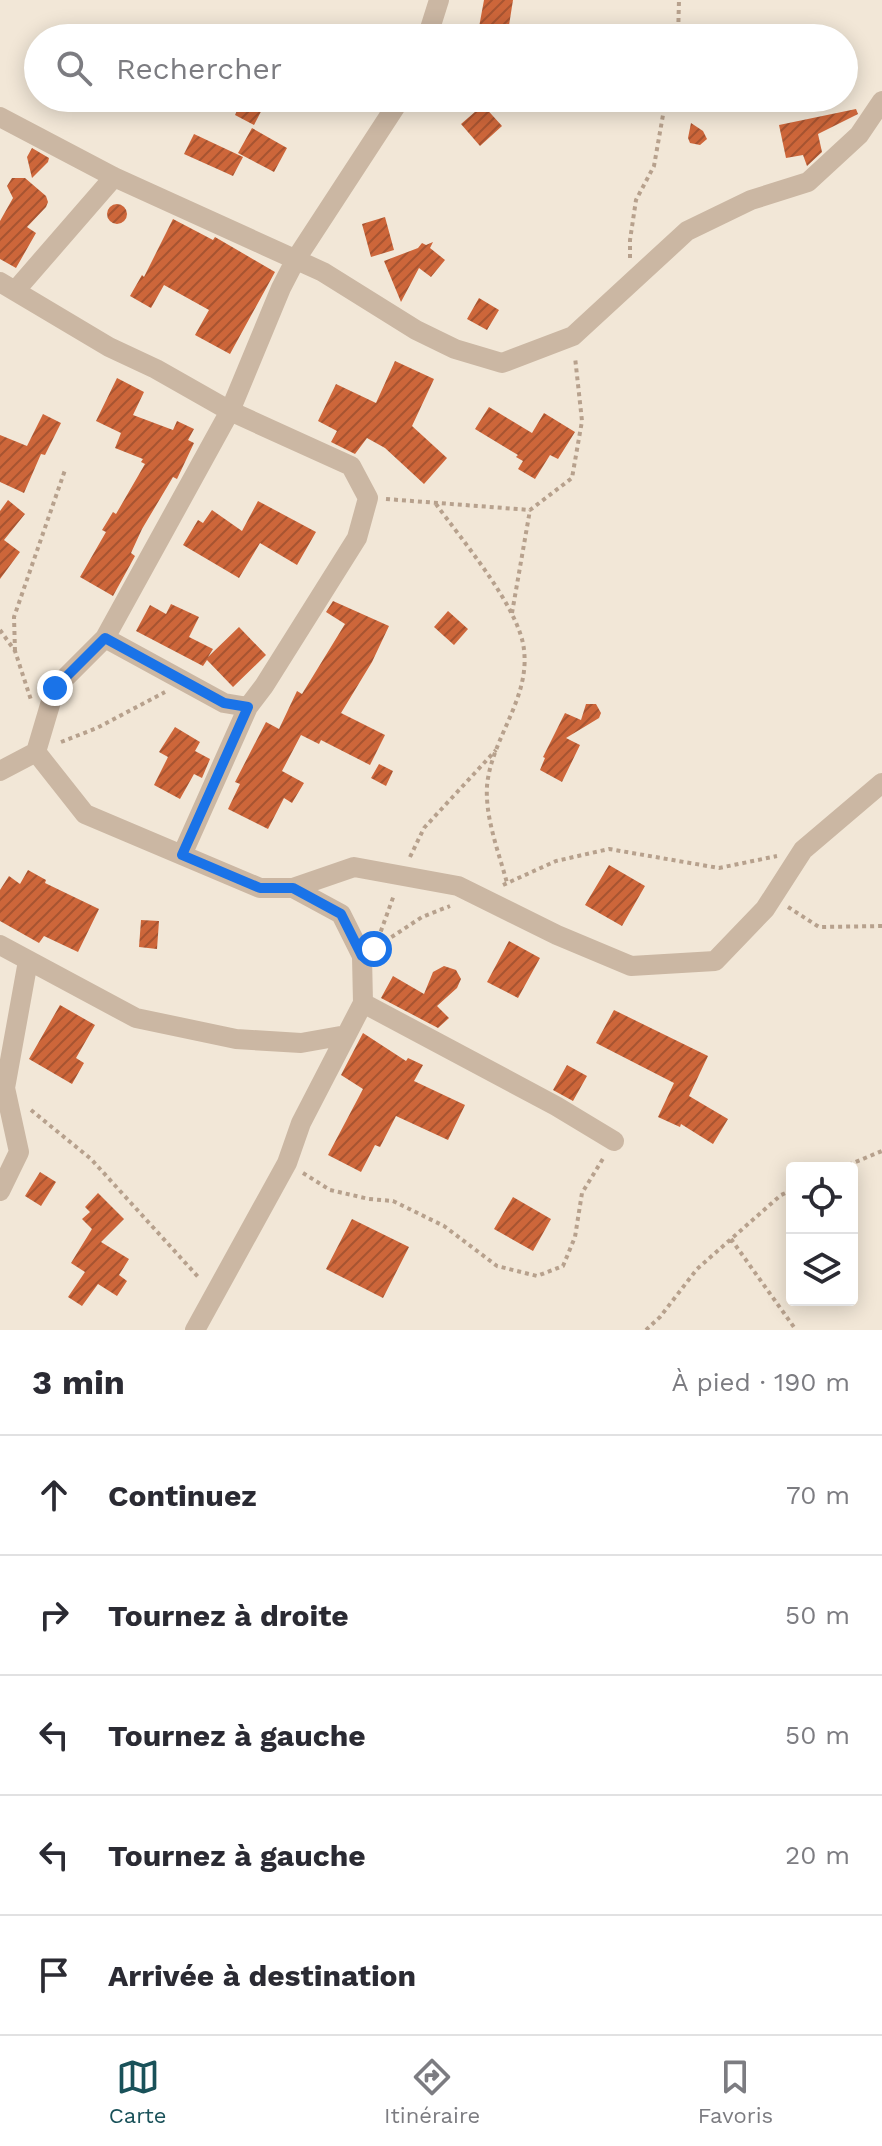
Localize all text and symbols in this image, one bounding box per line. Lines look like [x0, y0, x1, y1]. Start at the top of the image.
search box [24, 24, 858, 112]
icon: search [52, 46, 96, 90]
text: Rechercher [116, 51, 282, 86]
route end [37, 670, 73, 706]
route start [356, 931, 392, 967]
map controls [786, 1162, 858, 1306]
button: locate [786, 1162, 858, 1234]
button: layers [786, 1234, 858, 1306]
text: 3 min [32, 1362, 125, 1402]
text: À pied · 190 m [671, 1367, 850, 1397]
icon: ahead [32, 1473, 76, 1517]
text: Continuez [108, 1478, 257, 1513]
text: 70 m [786, 1480, 850, 1510]
icon: right [32, 1593, 76, 1637]
text: Tournez à droite [108, 1598, 349, 1633]
text: 50 m [785, 1600, 850, 1630]
icon: left [32, 1713, 76, 1757]
text: Tournez à gauche [108, 1718, 366, 1753]
text: 50 m [785, 1720, 850, 1750]
icon: left [32, 1833, 76, 1877]
text: Tournez à gauche [108, 1838, 366, 1873]
text: 20 m [785, 1840, 850, 1870]
icon: arrive [32, 1953, 76, 1997]
text: Arrivée à destination [108, 1958, 416, 1993]
tab: Carte [109, 2055, 167, 2128]
tab: Itinéraire [384, 2055, 480, 2128]
tab: Favoris [698, 2055, 773, 2128]

